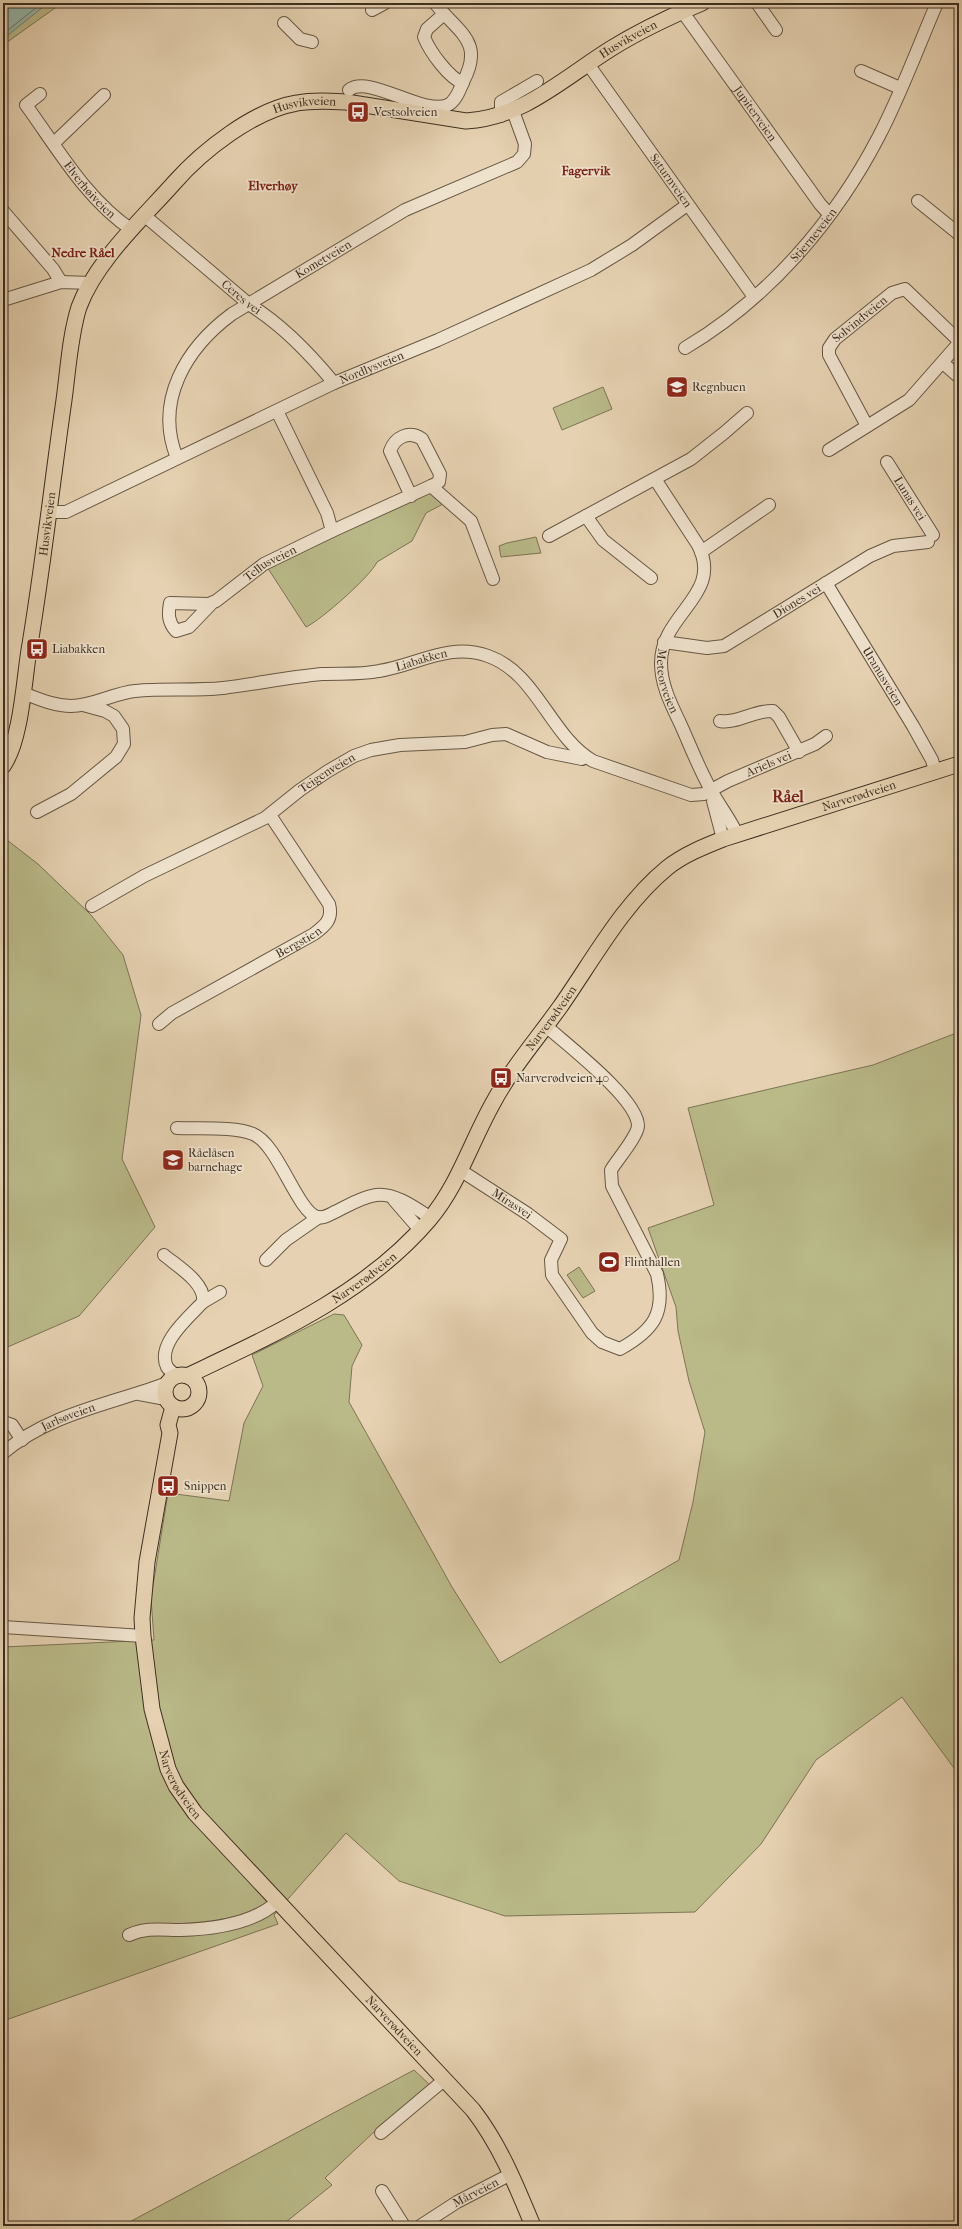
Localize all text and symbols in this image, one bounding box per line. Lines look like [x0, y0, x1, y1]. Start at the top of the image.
street label: Husvikveien [596, 17, 659, 61]
street label: Jupiterveien [730, 82, 780, 144]
street label: Husvikveien [271, 94, 337, 116]
bus stop icon: Vestsolveien [345, 99, 371, 125]
place label: Vestsolveien [373, 105, 437, 119]
street label: Saturnveien [647, 151, 695, 210]
street label: Elverhøiveien [61, 159, 118, 221]
district label: Fagervik [561, 163, 612, 179]
district label: Elverhøy [248, 178, 299, 194]
street label: Stjerneveien [787, 205, 839, 265]
street label: Kometveien [293, 237, 354, 281]
district label: Nedre Råel [51, 245, 115, 260]
street label: Ceres vei [219, 277, 264, 318]
street label: Solvindveien [829, 293, 890, 345]
street label: Nordlysveien [337, 348, 406, 387]
school or university icon: Regnbuen [664, 374, 690, 400]
place label: Regnbuen [692, 380, 746, 394]
street label: Lunas vei [891, 474, 929, 523]
street label: Husvikveien [36, 491, 58, 557]
street label: Tellusveien [241, 542, 299, 584]
street label: Diones vei [770, 581, 824, 621]
bus stop icon: Liabakken [24, 636, 50, 662]
place label: Liabakken [52, 642, 105, 656]
street label: Uranusveien [859, 644, 906, 708]
street label: Liabakken [394, 646, 448, 674]
street label: Meteorveien [654, 648, 681, 715]
street label: Ariels vei [743, 748, 794, 780]
street label: Teigenveien [296, 750, 358, 796]
street label: Narverødveien [820, 777, 898, 814]
district label: Råel [772, 787, 804, 806]
street label: Bergstien [273, 924, 325, 961]
street label: Narverødveien [523, 983, 579, 1053]
bus stop icon: Narverødveien 40 [488, 1065, 514, 1091]
place label: Narverødveien 40 [516, 1071, 609, 1085]
place label: Råelåsen barnehage [187, 1146, 242, 1174]
school or university icon: Råelåsen barnehage [160, 1147, 186, 1173]
street label: Mirasvei [489, 1186, 535, 1222]
street label: Narverødveien [329, 1249, 399, 1306]
sports icon: Flinthallen [596, 1249, 622, 1275]
place label: Flinthallen [624, 1255, 680, 1269]
street label: Jarlsøveien [38, 1400, 97, 1434]
bus stop icon: Snippen [155, 1473, 181, 1499]
place label: Snippen [184, 1479, 227, 1493]
street label: Narverødveien [156, 1749, 204, 1822]
street label: Narverødveien [363, 1993, 426, 2059]
street label: Mårveien [450, 2175, 501, 2210]

